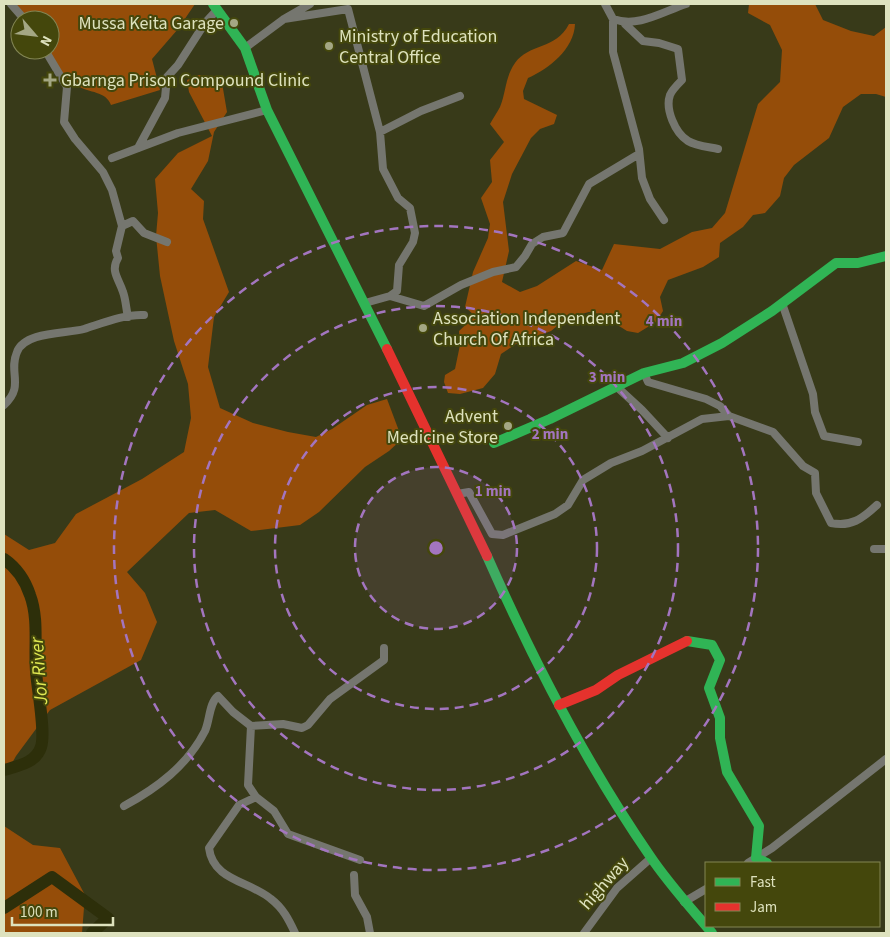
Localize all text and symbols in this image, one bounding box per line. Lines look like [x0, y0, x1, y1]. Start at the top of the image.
north arrow [10, 10, 60, 60]
place label: Mussa Keita Garage [79, 11, 224, 36]
marker: Mussa Keita Garage [228, 17, 240, 29]
place label: Ministry of Education Central Office [339, 24, 497, 70]
text: N [35, 32, 57, 49]
marker: Ministry of Education Central Office [323, 40, 335, 52]
place label: Gbarnga Prison Compound Clinic [61, 68, 310, 93]
marker: Gbarnga Prison Compound Clinic [43, 73, 57, 87]
place label: Association Independent Church Of Africa [433, 306, 620, 352]
text: 4 min [646, 311, 682, 332]
marker: Association Independent Church Of Africa [417, 322, 429, 334]
text: 3 min [589, 367, 625, 388]
place label: Advent Medicine Store [387, 404, 498, 450]
marker: Advent Medicine Store [502, 420, 514, 432]
text: 2 min [532, 424, 568, 445]
text: 1 min [475, 481, 511, 502]
centre of rings [427, 539, 445, 557]
water label: Jor River [24, 635, 55, 707]
street label: highway [574, 851, 635, 915]
legend [705, 862, 880, 927]
text: Fast [750, 872, 776, 893]
scale bar [12, 894, 114, 926]
text: Jam [750, 897, 777, 918]
text: 100 m [20, 902, 58, 923]

